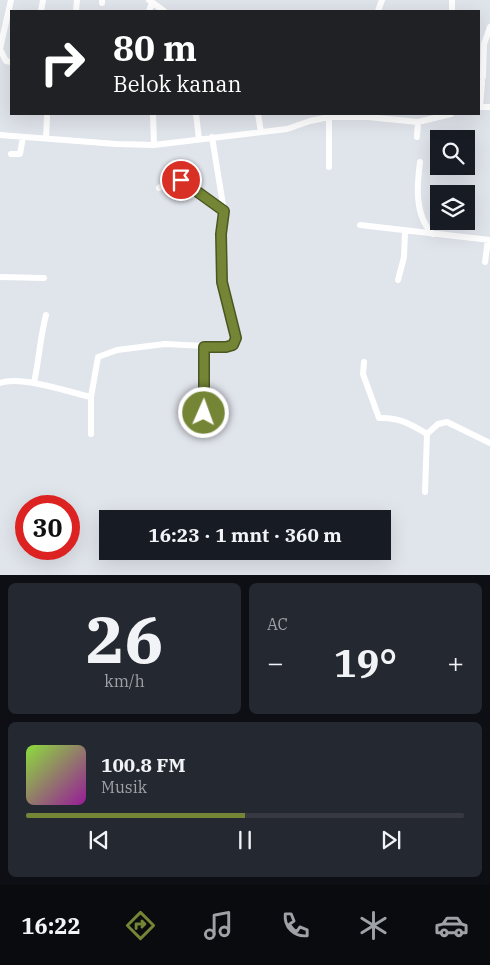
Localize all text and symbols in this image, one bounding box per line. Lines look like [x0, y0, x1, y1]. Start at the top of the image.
text: 80 m [113, 25, 197, 71]
icon: right [30, 30, 95, 95]
text: Belok kanan [113, 69, 241, 98]
map controls [430, 130, 475, 230]
button: search [430, 130, 475, 175]
pin [160, 159, 202, 201]
icon: arrive [167, 166, 195, 194]
button: layers [430, 185, 475, 230]
position arrow [177, 386, 229, 438]
speed limit sign: 30 [15, 495, 80, 560]
text: 16:23 · 1 mnt · 360 m [148, 523, 342, 547]
text: 26 [85, 596, 164, 681]
text: AC [267, 614, 288, 634]
text: 19° [334, 638, 397, 687]
text: − [267, 644, 284, 681]
text: + [447, 644, 464, 681]
text: km/h [104, 671, 145, 691]
text: 100.8 FM [101, 753, 186, 777]
text: Musik [101, 777, 147, 797]
icon: previous [85, 826, 113, 854]
icon: pause [231, 826, 259, 854]
icon: next [377, 826, 405, 854]
icon: directions [123, 908, 158, 943]
icon: music [201, 908, 236, 943]
icon: phone [278, 908, 313, 943]
icon: climate [356, 908, 391, 943]
icon: car [434, 908, 469, 943]
text: 16:22 [21, 911, 81, 940]

